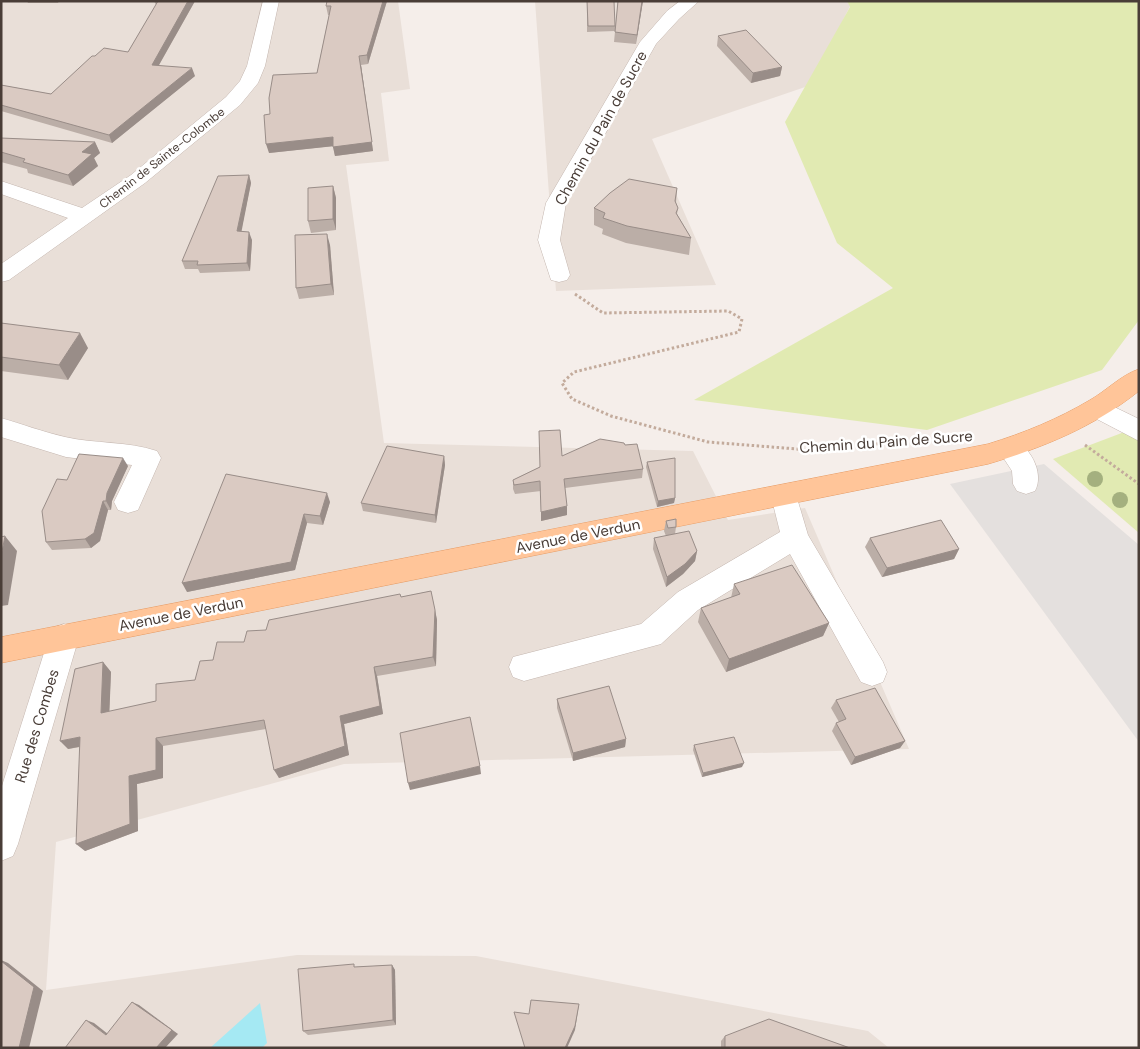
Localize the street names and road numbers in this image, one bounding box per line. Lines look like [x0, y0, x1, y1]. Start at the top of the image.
street label: Chemin du Pain de Sucre [550, 47, 652, 209]
street label: Chemin de Sainte-Colombe [96, 104, 228, 212]
street label: Chemin du Pain de Sucre [799, 426, 973, 458]
street label: Avenue de Verdun [514, 514, 642, 558]
street label: Avenue de Verdun [117, 592, 245, 636]
street label: Rue des Combes [10, 667, 64, 785]

